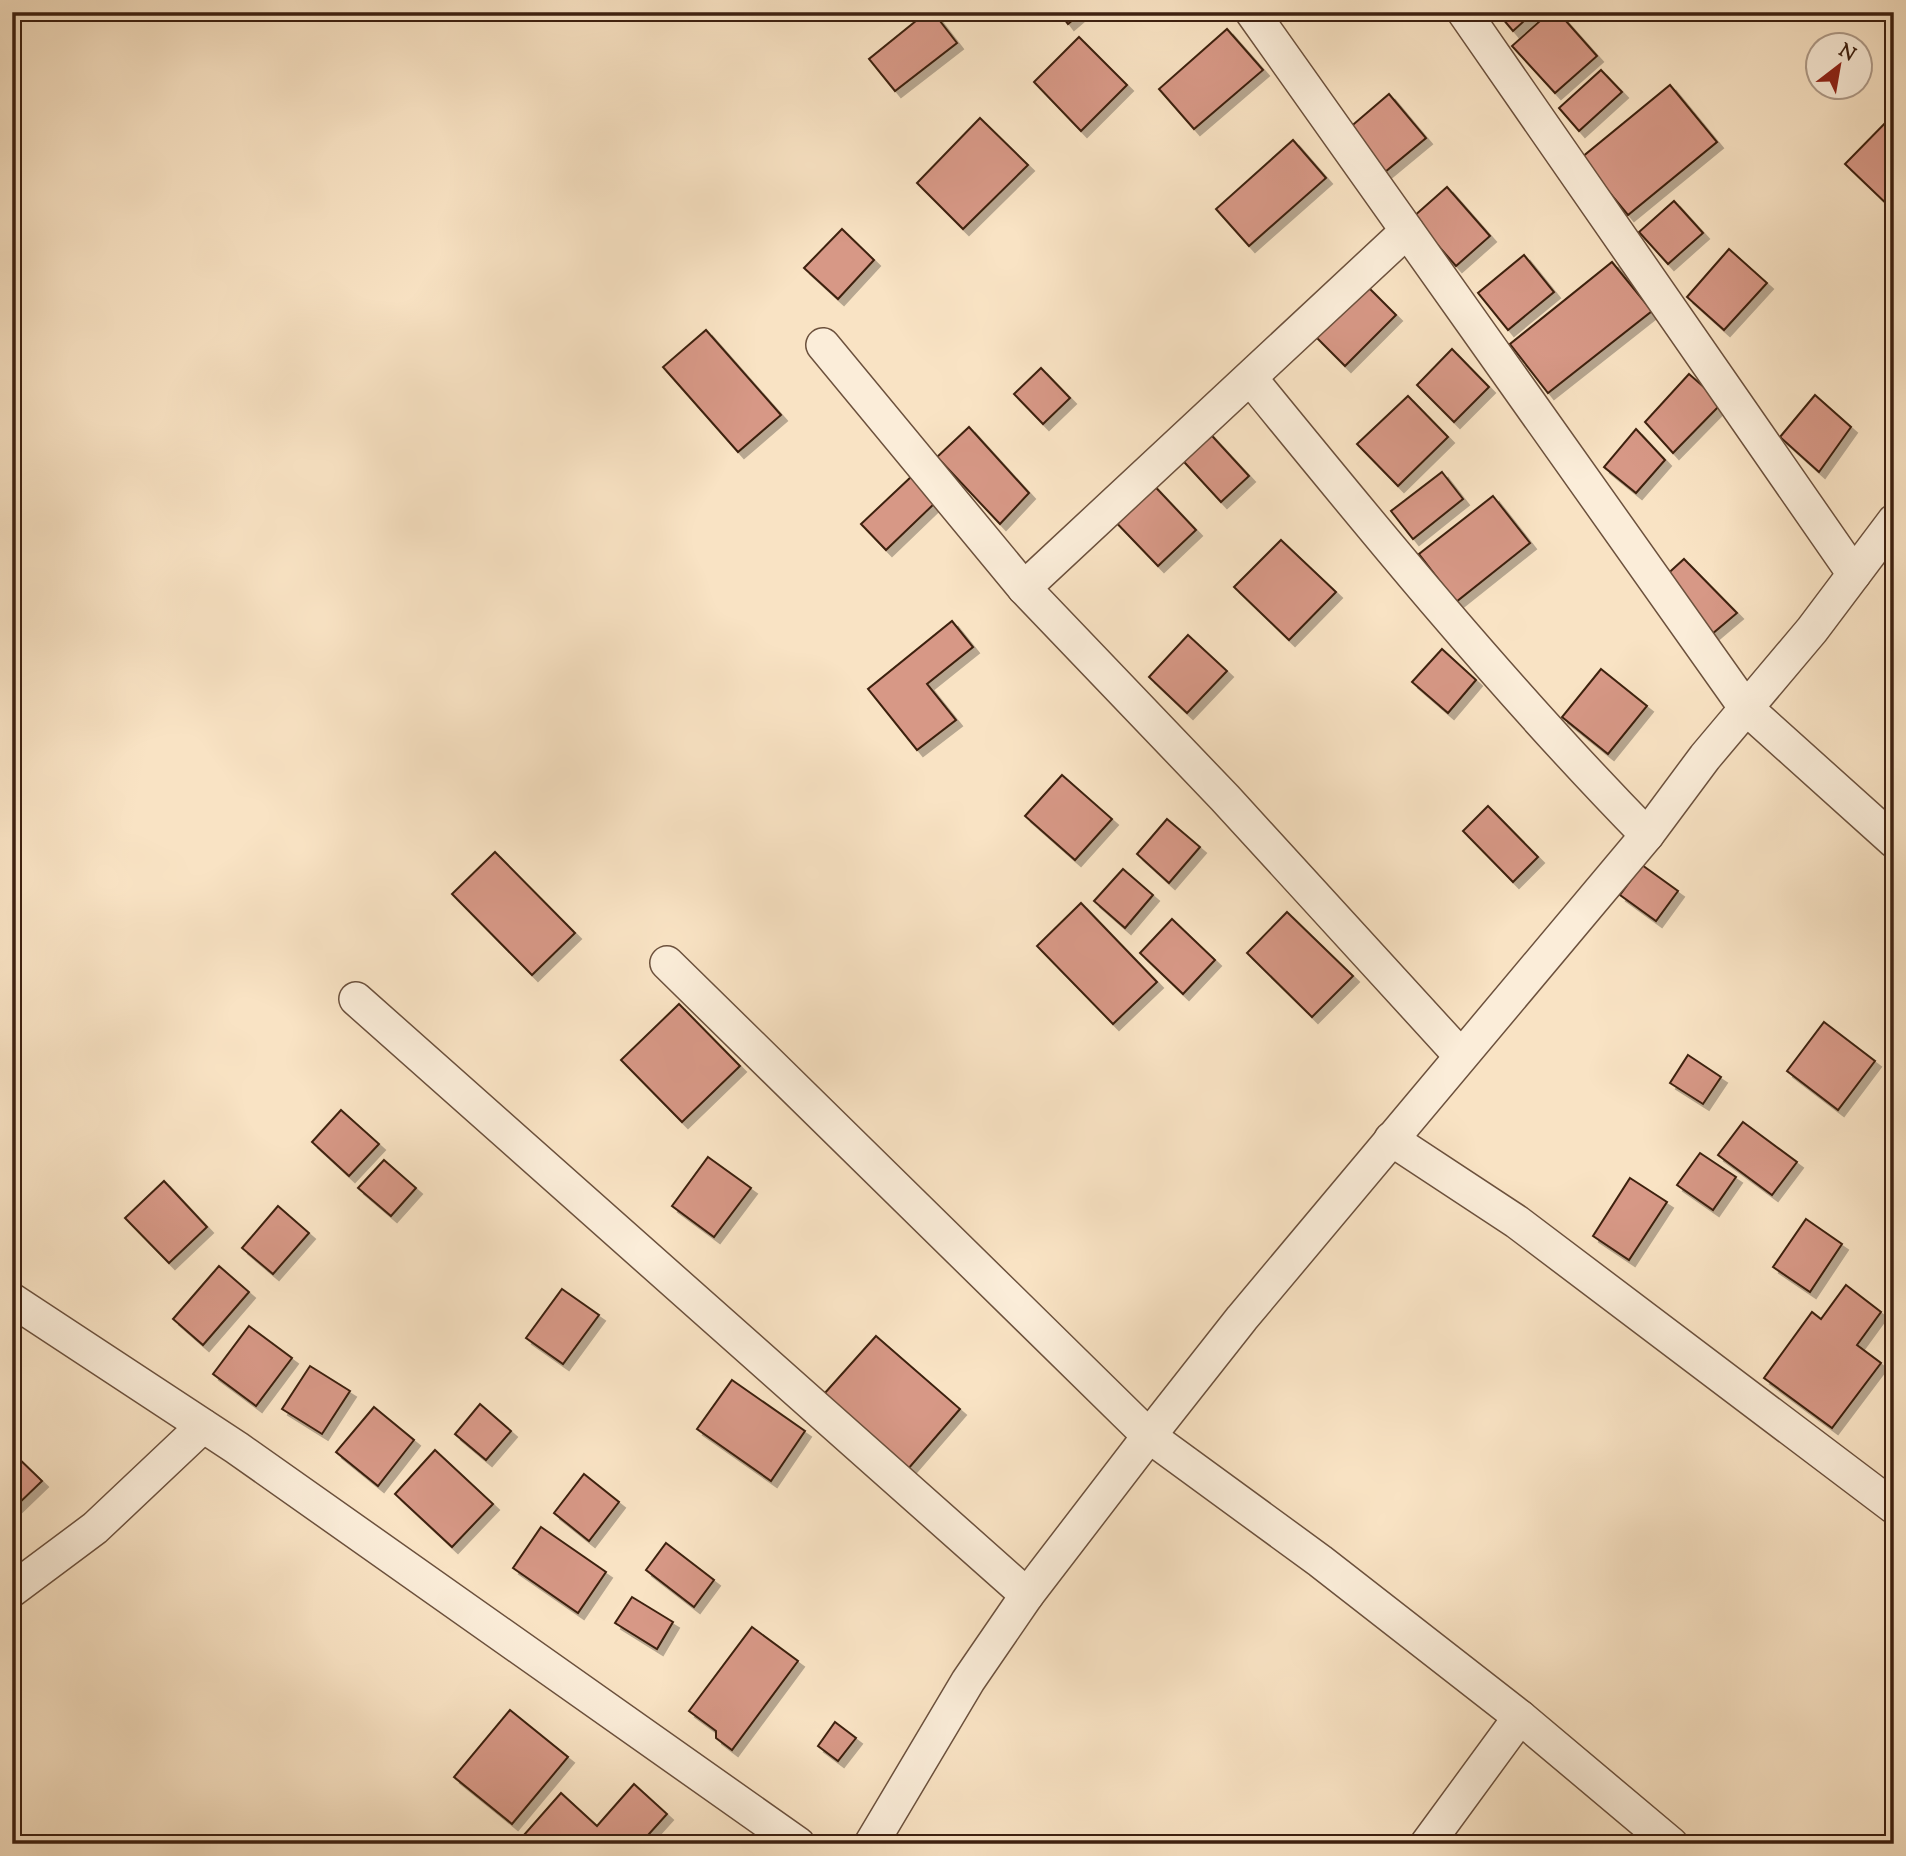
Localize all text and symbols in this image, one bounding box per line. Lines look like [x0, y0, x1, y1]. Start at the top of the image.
north arrow [1804, 32, 1874, 102]
text: N [1833, 38, 1860, 69]

